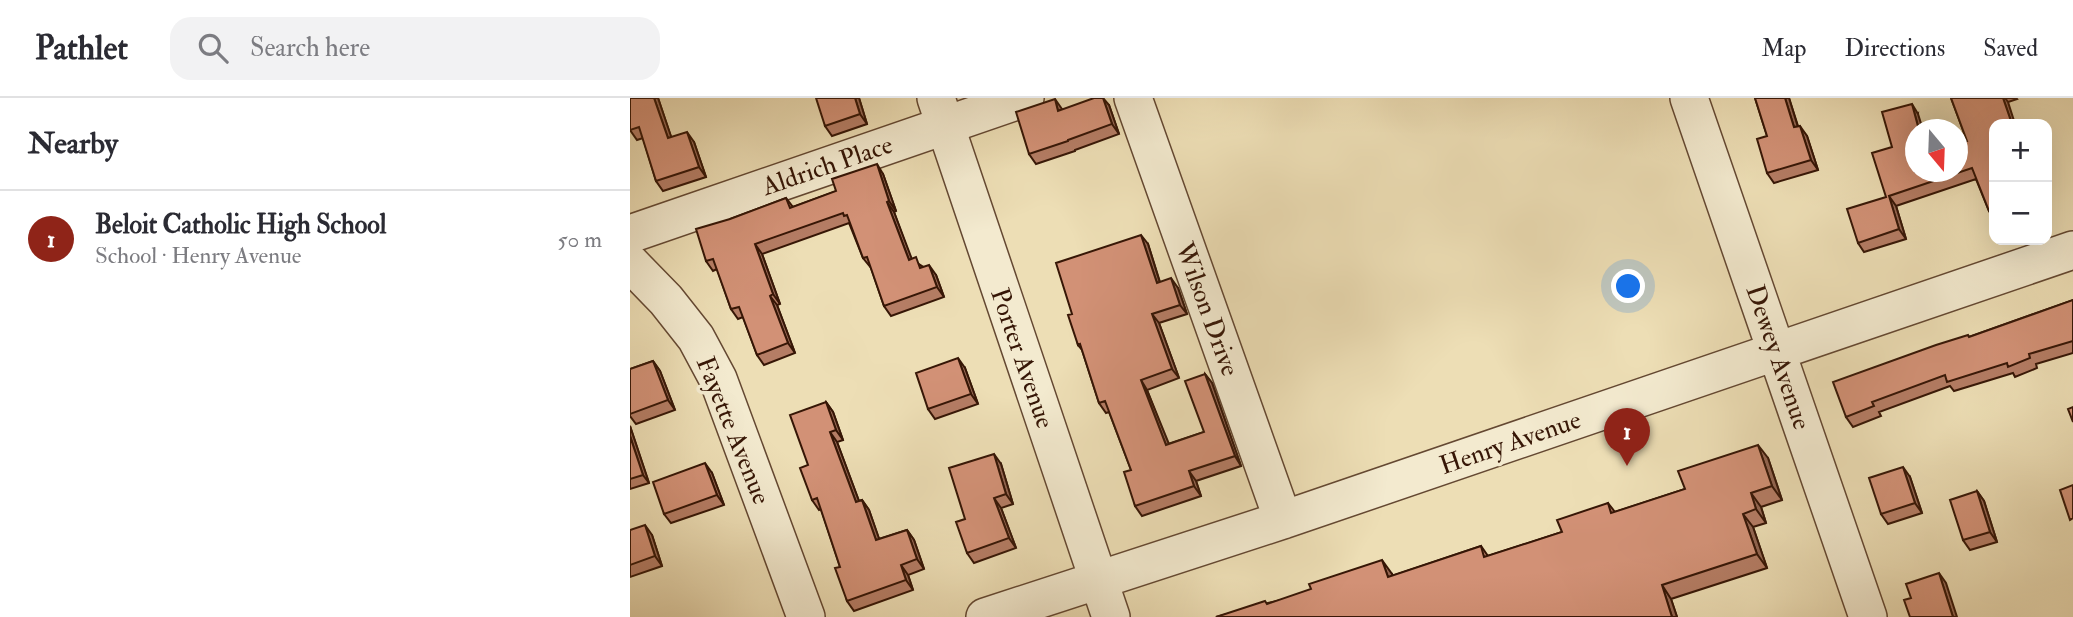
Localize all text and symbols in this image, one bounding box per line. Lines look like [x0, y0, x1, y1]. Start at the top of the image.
search box [170, 17, 660, 80]
text: Pathlet [35, 28, 128, 69]
icon: search [194, 29, 232, 67]
text: Search here [250, 32, 370, 64]
text: Map [1761, 33, 1806, 64]
text: Directions [1844, 33, 1945, 64]
text: Saved [1983, 33, 2038, 64]
north arrow [1905, 119, 1968, 182]
map controls [1989, 119, 2052, 245]
button: + [1989, 119, 2052, 182]
text: Nearby [28, 125, 118, 162]
street label: Aldrich Place [757, 129, 897, 204]
button: − [1989, 182, 2052, 245]
text: Beloit Catholic High School [95, 209, 386, 241]
text: 1 [47, 225, 55, 254]
text: 50 m [558, 225, 602, 254]
street label: Wilson Drive [1168, 237, 1246, 381]
text: School · Henry Avenue [95, 241, 301, 270]
your location [1611, 269, 1645, 303]
street label: Dewey Avenue [1738, 281, 1818, 434]
street label: Porter Avenue [983, 284, 1061, 433]
street label: Fayette Avenue [689, 352, 777, 509]
street label: Henry Avenue [1436, 404, 1585, 482]
pin: 1 [1604, 408, 1650, 466]

